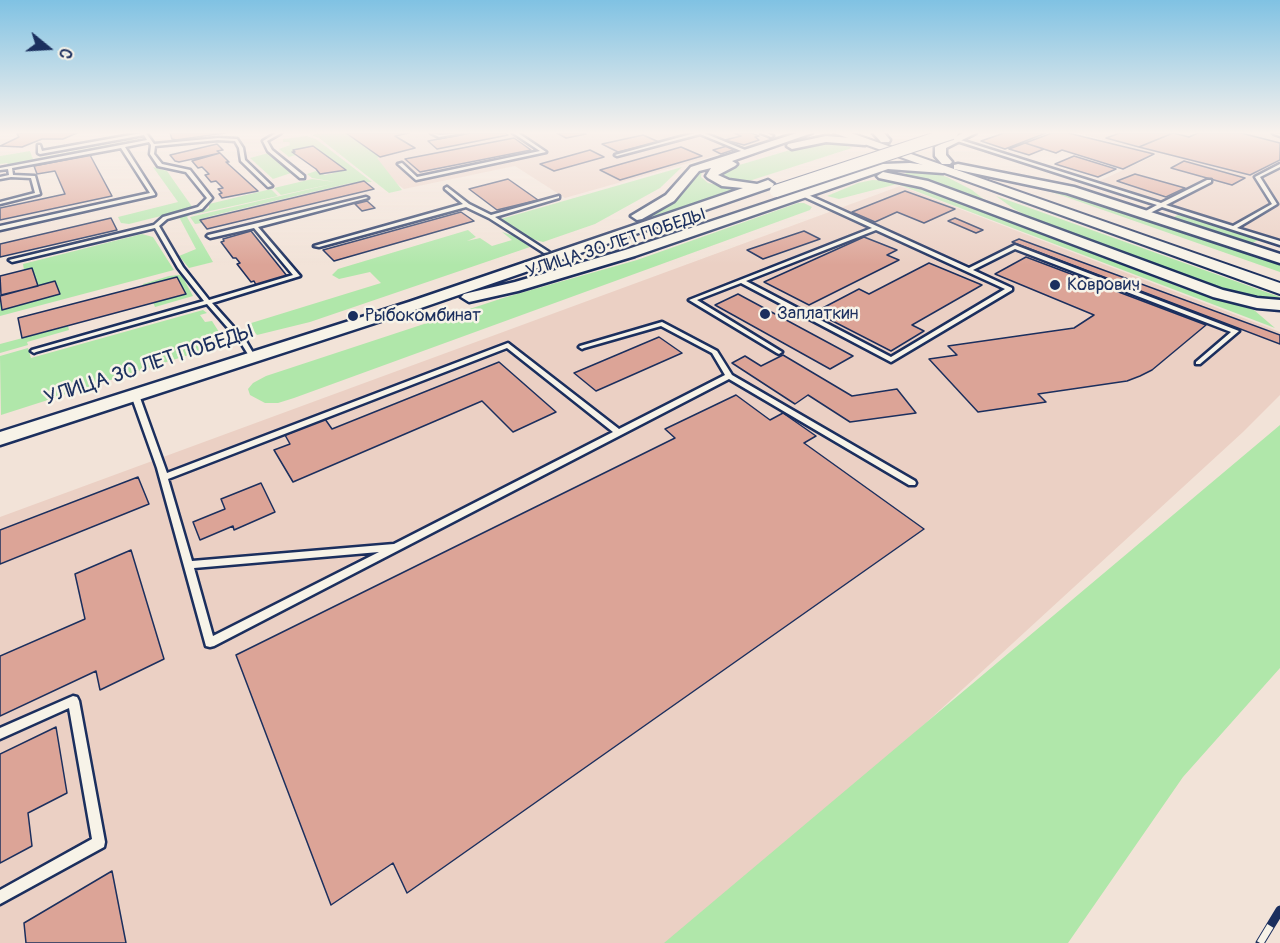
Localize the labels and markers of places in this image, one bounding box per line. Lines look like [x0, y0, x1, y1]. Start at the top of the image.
place label: Коврович [1067, 274, 1140, 296]
marker: Коврович [1048, 278, 1062, 292]
place label: Заплаткин [777, 303, 858, 325]
place label: Рыбокомбинат [365, 305, 481, 327]
marker: Заплаткин [758, 307, 772, 321]
marker: Рыбокомбинат [346, 309, 360, 323]

